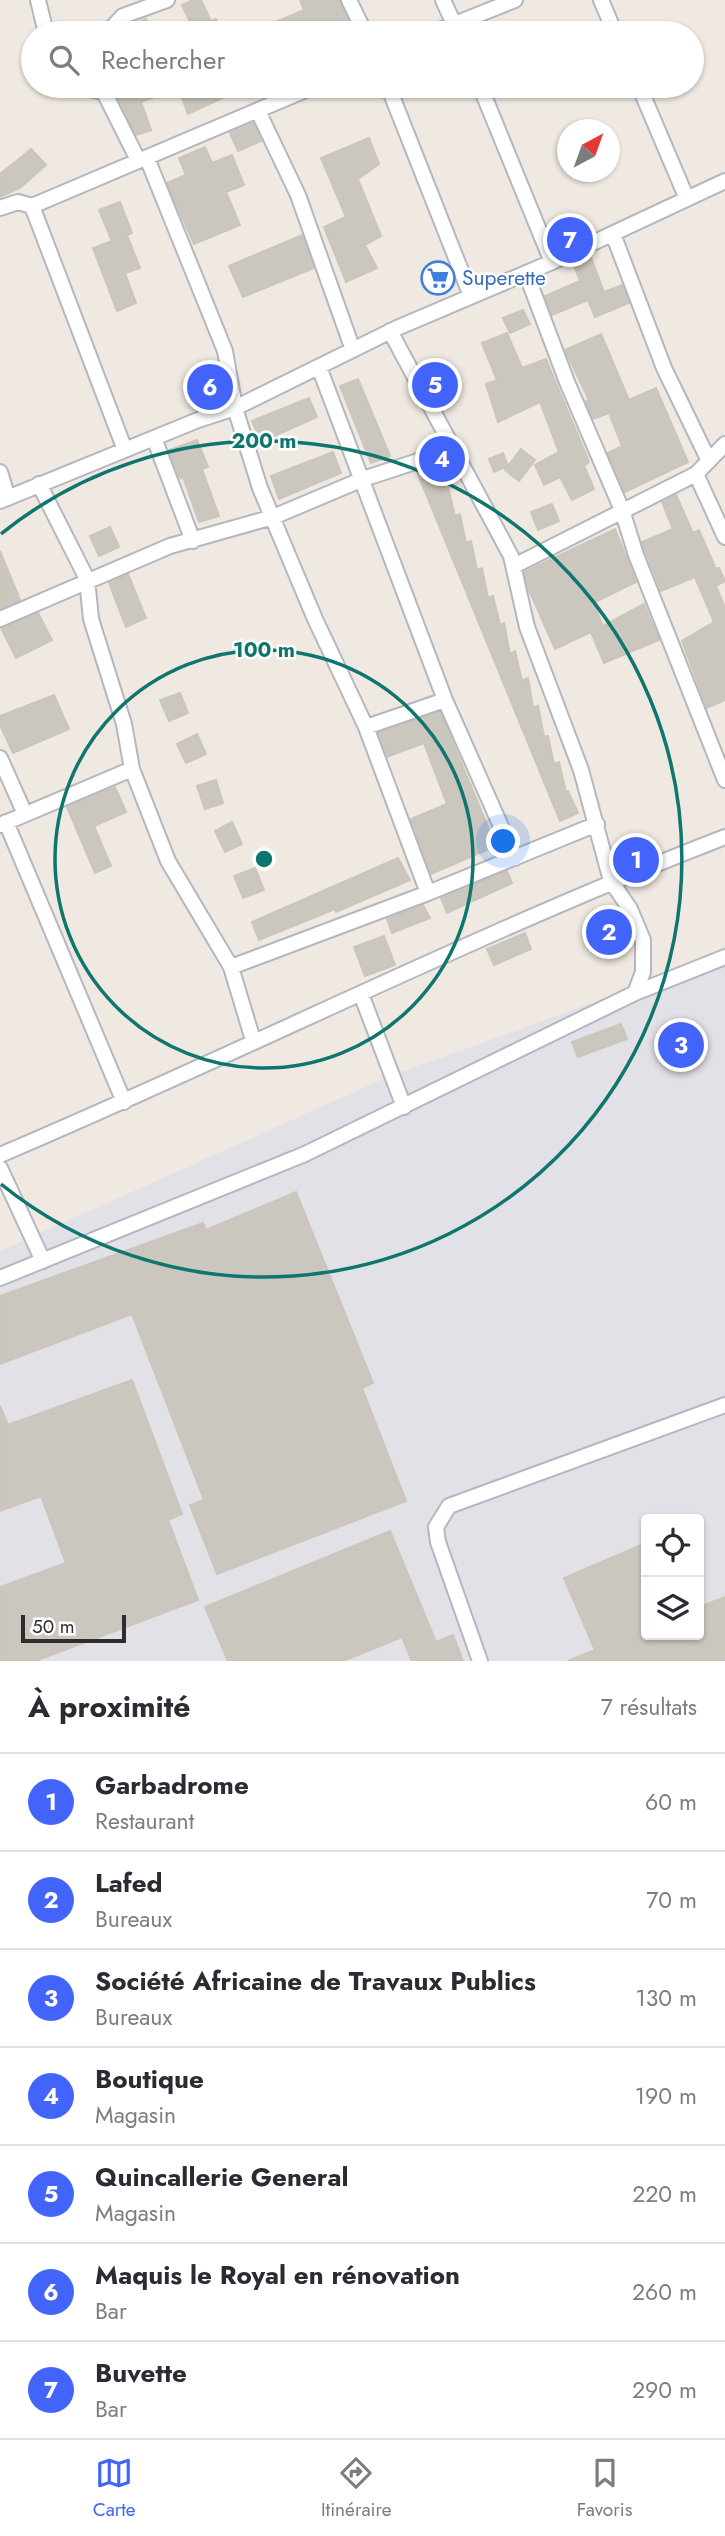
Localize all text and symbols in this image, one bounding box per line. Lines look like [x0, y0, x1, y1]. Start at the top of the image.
search box [21, 21, 704, 98]
icon: search [45, 41, 83, 79]
text: Rechercher [101, 41, 225, 79]
north arrow [557, 119, 620, 182]
pin: 7 [547, 214, 593, 266]
supermarket icon: Superette [419, 259, 457, 297]
place label: Superette [462, 263, 546, 293]
pin: 5 [412, 359, 458, 411]
pin: 6 [187, 361, 233, 413]
text: 200 m [231, 426, 297, 456]
pin: 4 [419, 433, 465, 485]
text: 100 m [233, 635, 295, 665]
your location [486, 824, 520, 858]
pin: 1 [613, 834, 659, 886]
centre of rings [252, 847, 276, 871]
pin: 2 [586, 906, 632, 958]
pin: 3 [658, 1019, 704, 1071]
map controls [641, 1514, 704, 1640]
button: locate [641, 1514, 704, 1577]
button: layers [641, 1577, 704, 1640]
scale bar [21, 1612, 126, 1644]
text: 50 m [32, 1613, 75, 1640]
text: À proximité [28, 1685, 191, 1728]
text: 7 résultats [601, 1690, 697, 1724]
text: Garbadrome [95, 1766, 249, 1804]
text: 1 [45, 1785, 57, 1819]
text: 60 m [645, 1785, 697, 1819]
text: Restaurant [95, 1804, 194, 1838]
text: Lafed [95, 1864, 163, 1902]
text: 2 [43, 1883, 59, 1917]
text: 70 m [646, 1883, 697, 1917]
text: Bureaux [95, 1902, 172, 1936]
text: Société Africaine de Travaux Publics [95, 1962, 536, 2000]
text: 3 [44, 1981, 58, 2015]
text: 130 m [635, 1981, 697, 2015]
text: Bureaux [95, 2000, 172, 2034]
text: Boutique [95, 2060, 204, 2098]
text: 4 [43, 2079, 59, 2113]
text: 190 m [635, 2079, 697, 2113]
text: Magasin [95, 2098, 176, 2132]
text: Quincallerie General [95, 2158, 349, 2196]
text: 5 [44, 2177, 58, 2211]
text: 220 m [632, 2177, 697, 2211]
text: Magasin [95, 2196, 176, 2230]
text: Maquis le Royal en rénovation [95, 2256, 460, 2294]
text: 6 [43, 2275, 59, 2309]
text: 260 m [632, 2275, 697, 2309]
text: Bar [95, 2294, 127, 2328]
text: Buvette [95, 2354, 187, 2392]
text: 7 [44, 2373, 58, 2407]
text: 290 m [632, 2373, 697, 2407]
text: Bar [95, 2392, 127, 2426]
tab: Carte [93, 2454, 136, 2523]
tab: Itinéraire [321, 2454, 392, 2523]
tab: Favoris [577, 2454, 632, 2523]

